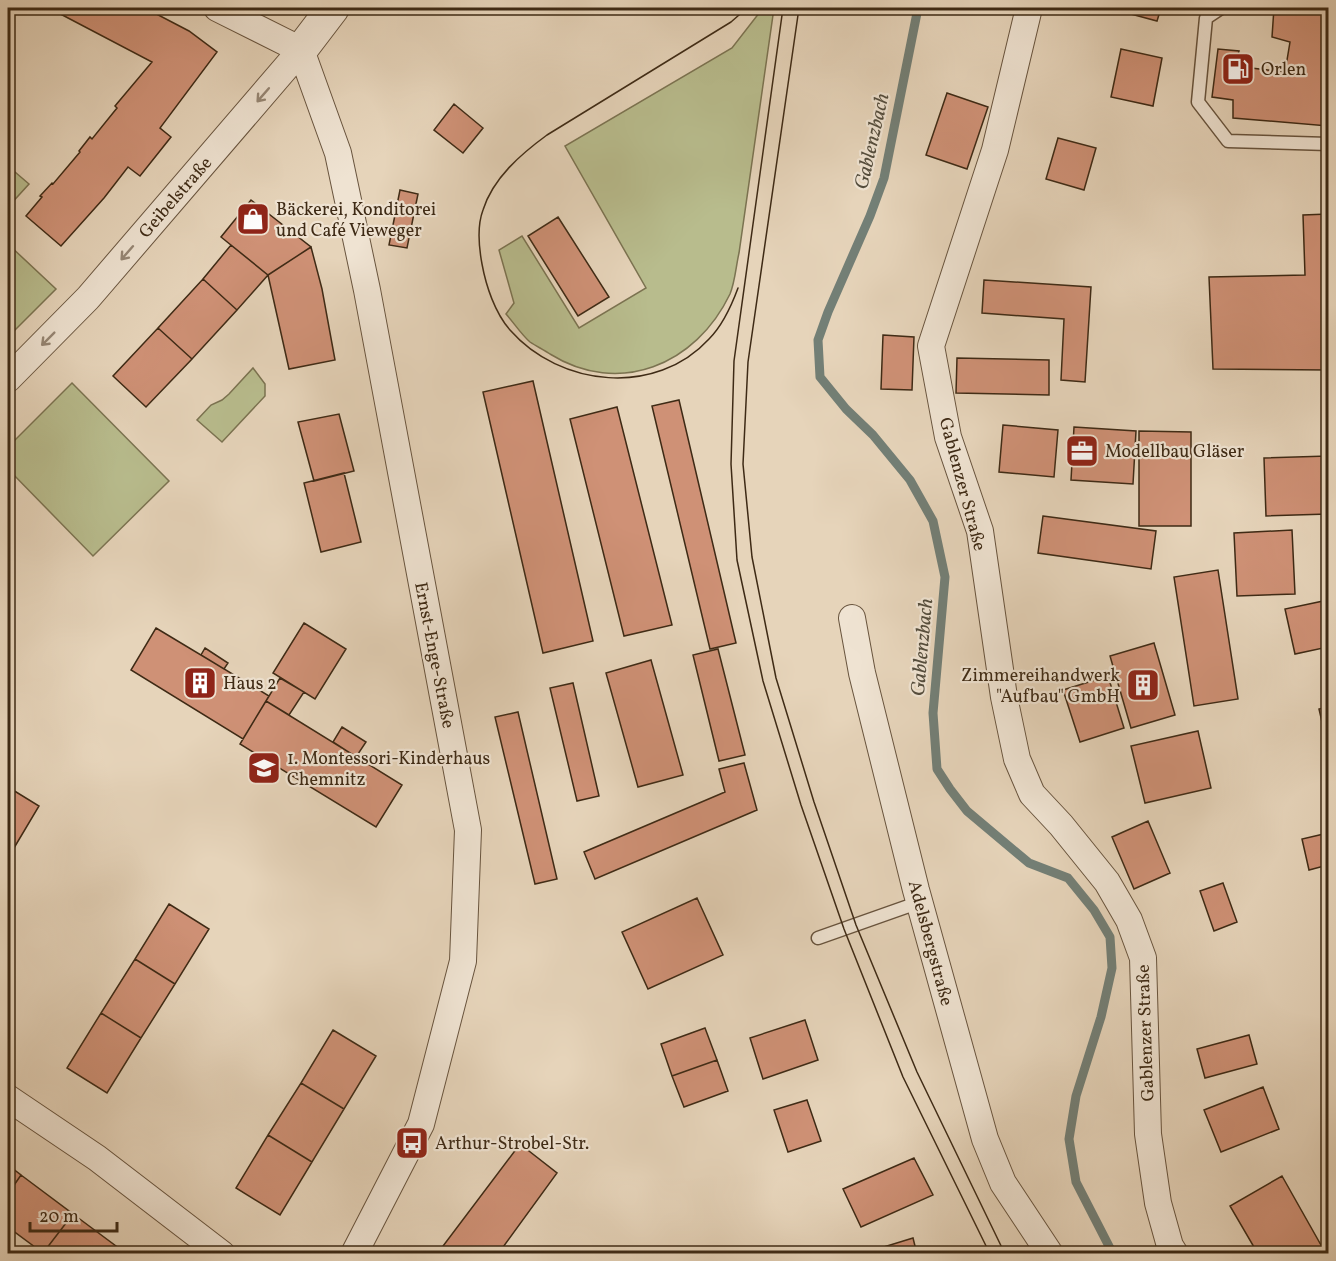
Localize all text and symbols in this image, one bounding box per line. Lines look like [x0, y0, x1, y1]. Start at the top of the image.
fuel station icon: Orlen [1220, 51, 1256, 87]
place label: Orlen [1261, 58, 1307, 83]
one-way arrow [256, 87, 270, 102]
water label: Gablenzbach [848, 90, 898, 192]
street label: Geibelstraße [134, 152, 219, 244]
place label: Bäckerei, Konditorei und Café Vieweger [276, 198, 436, 244]
shop icon: Bäckerei, Konditorei und Café Vieweger [235, 201, 271, 237]
one-way arrow [120, 245, 133, 261]
one-way arrow [40, 332, 55, 347]
street label: Gablenzer Straße [932, 415, 991, 554]
office icon: Modellbau Gläser [1064, 433, 1100, 469]
place label: Modellbau Gläser [1105, 440, 1245, 465]
street label: Ernst-Enge-Straße [407, 580, 460, 731]
water label: Gablenzbach [905, 597, 941, 697]
place label: Zimmereihandwerk "Aufbau" GmbH [961, 664, 1120, 710]
building icon: Haus 2 [182, 665, 218, 701]
building icon: Zimmereihandwerk "Aufbau" GmbH [1125, 667, 1161, 703]
place label: Haus 2 [223, 672, 277, 697]
place label: 1. Montessori-Kinderhaus Chemnitz [287, 747, 490, 793]
school or university icon: 1. Montessori-Kinderhaus Chemnitz [246, 750, 282, 786]
street label: Adelsbergstraße [901, 878, 958, 1009]
street label: Gablenzer Straße [1132, 964, 1161, 1102]
bus stop icon: Arthur-Strobel-Str. [394, 1125, 430, 1161]
place label: Arthur-Strobel-Str. [435, 1132, 589, 1157]
scale bar [30, 1195, 117, 1233]
text: 20 m [39, 1205, 79, 1230]

